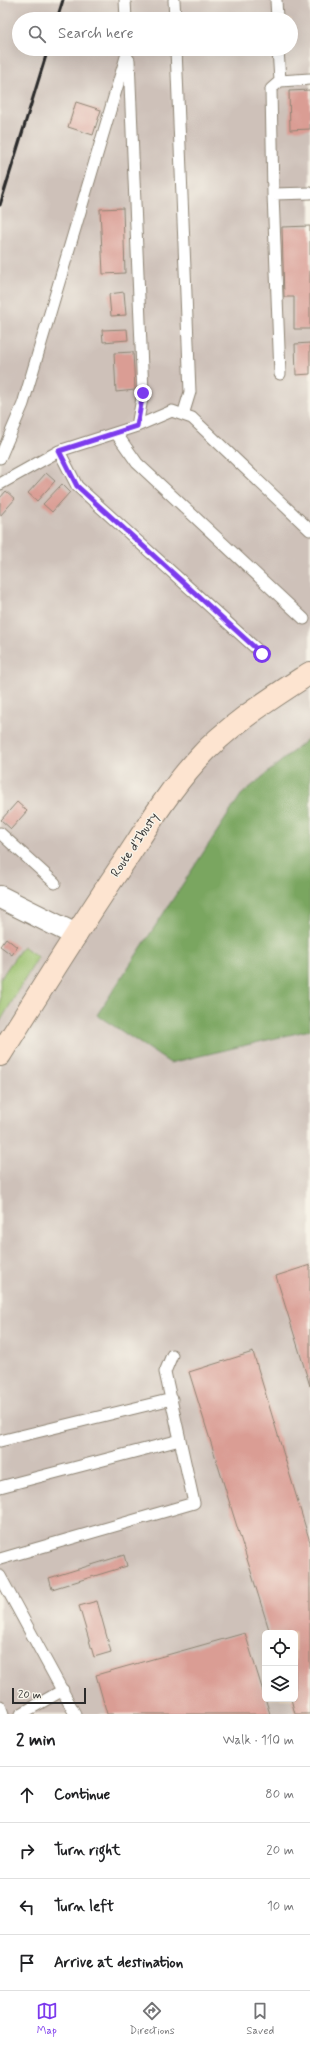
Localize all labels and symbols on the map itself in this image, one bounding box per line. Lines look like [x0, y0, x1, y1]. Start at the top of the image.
route end [134, 384, 152, 402]
route start [253, 645, 271, 663]
street label: Route d'Ibusty [107, 809, 163, 881]
scale bar [12, 1686, 86, 1705]

